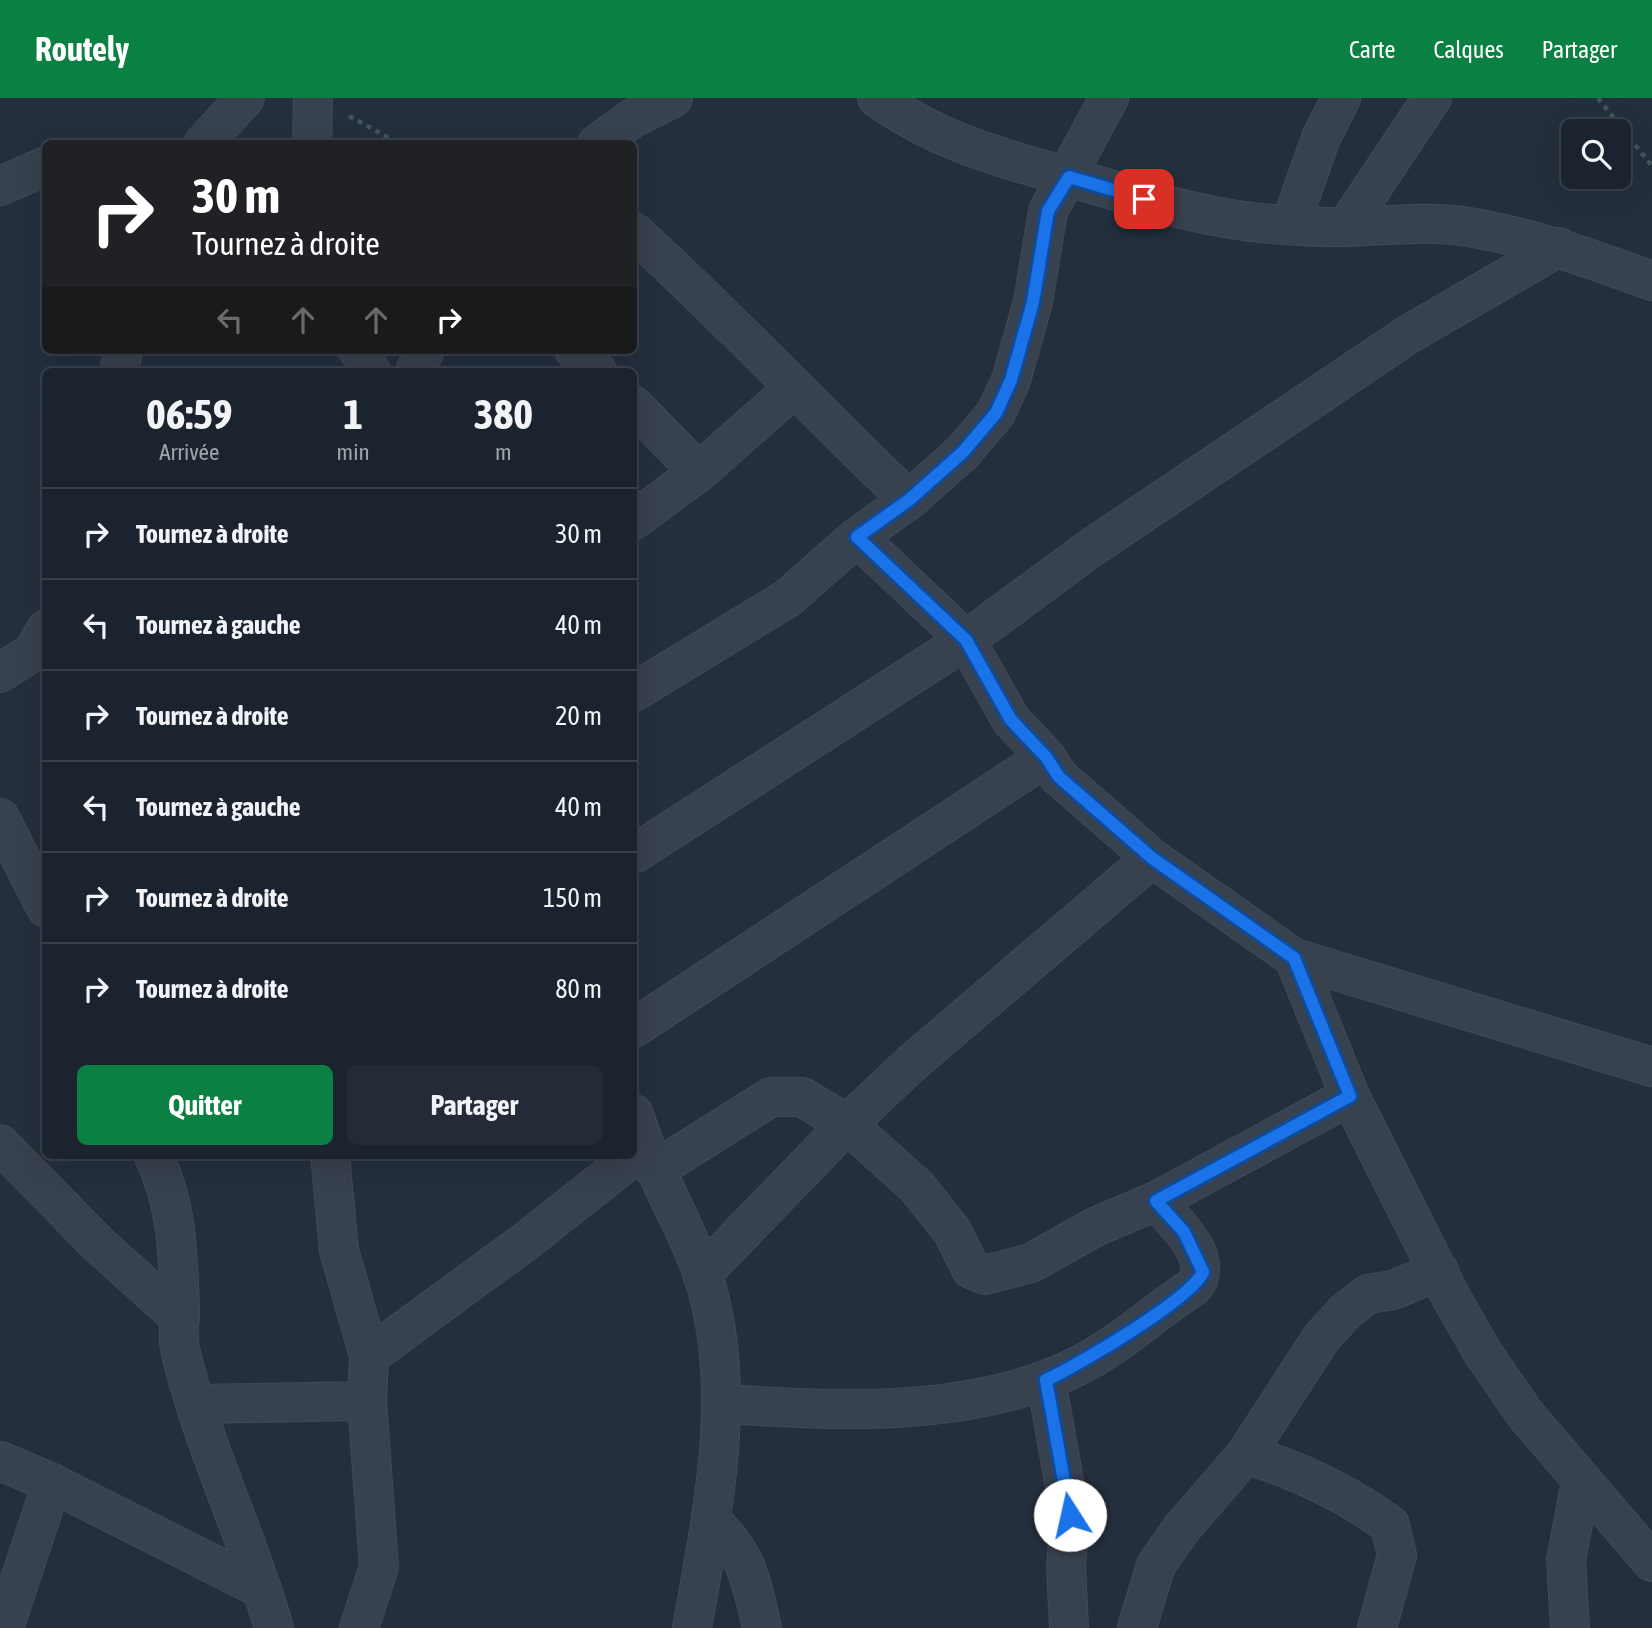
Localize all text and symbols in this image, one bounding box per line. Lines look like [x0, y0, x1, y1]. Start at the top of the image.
text: Routely [35, 30, 129, 68]
text: Carte [1349, 36, 1395, 63]
text: Calques [1433, 36, 1504, 63]
text: Partager [1542, 36, 1617, 63]
map controls [1561, 119, 1631, 189]
button: search [1561, 119, 1631, 189]
text: 30 m [192, 167, 280, 223]
icon: right [77, 168, 168, 259]
pin [1114, 169, 1174, 229]
icon: arrive [1125, 180, 1163, 218]
text: Tournez à droite [192, 225, 380, 262]
icon: left [211, 301, 249, 339]
icon: ahead [284, 301, 322, 339]
icon: ahead [357, 301, 395, 339]
icon: right [430, 301, 468, 339]
text: 06:59 [146, 390, 233, 438]
text: 1 [343, 390, 363, 438]
text: 380 [474, 390, 533, 438]
text: Arrivée [159, 439, 219, 465]
text: min [337, 439, 370, 465]
text: m [495, 439, 512, 465]
icon: right [77, 515, 115, 553]
text: Tournez à droite [136, 519, 289, 549]
text: 30 m [555, 519, 602, 549]
icon: left [77, 606, 115, 644]
text: Tournez à gauche [136, 610, 301, 640]
text: 40 m [555, 610, 602, 640]
icon: right [77, 697, 115, 735]
text: Tournez à droite [136, 701, 289, 731]
text: 20 m [555, 701, 602, 731]
icon: left [77, 788, 115, 826]
text: Tournez à gauche [136, 792, 301, 822]
text: 40 m [555, 792, 602, 822]
icon: right [77, 879, 115, 917]
text: Tournez à droite [136, 883, 289, 913]
text: 150 m [543, 883, 602, 913]
icon: right [77, 970, 115, 1008]
text: Tournez à droite [136, 974, 289, 1004]
text: 80 m [555, 974, 602, 1004]
button: Quitter [77, 1065, 333, 1145]
button: Partager [347, 1065, 602, 1145]
position arrow [1033, 1478, 1107, 1552]

